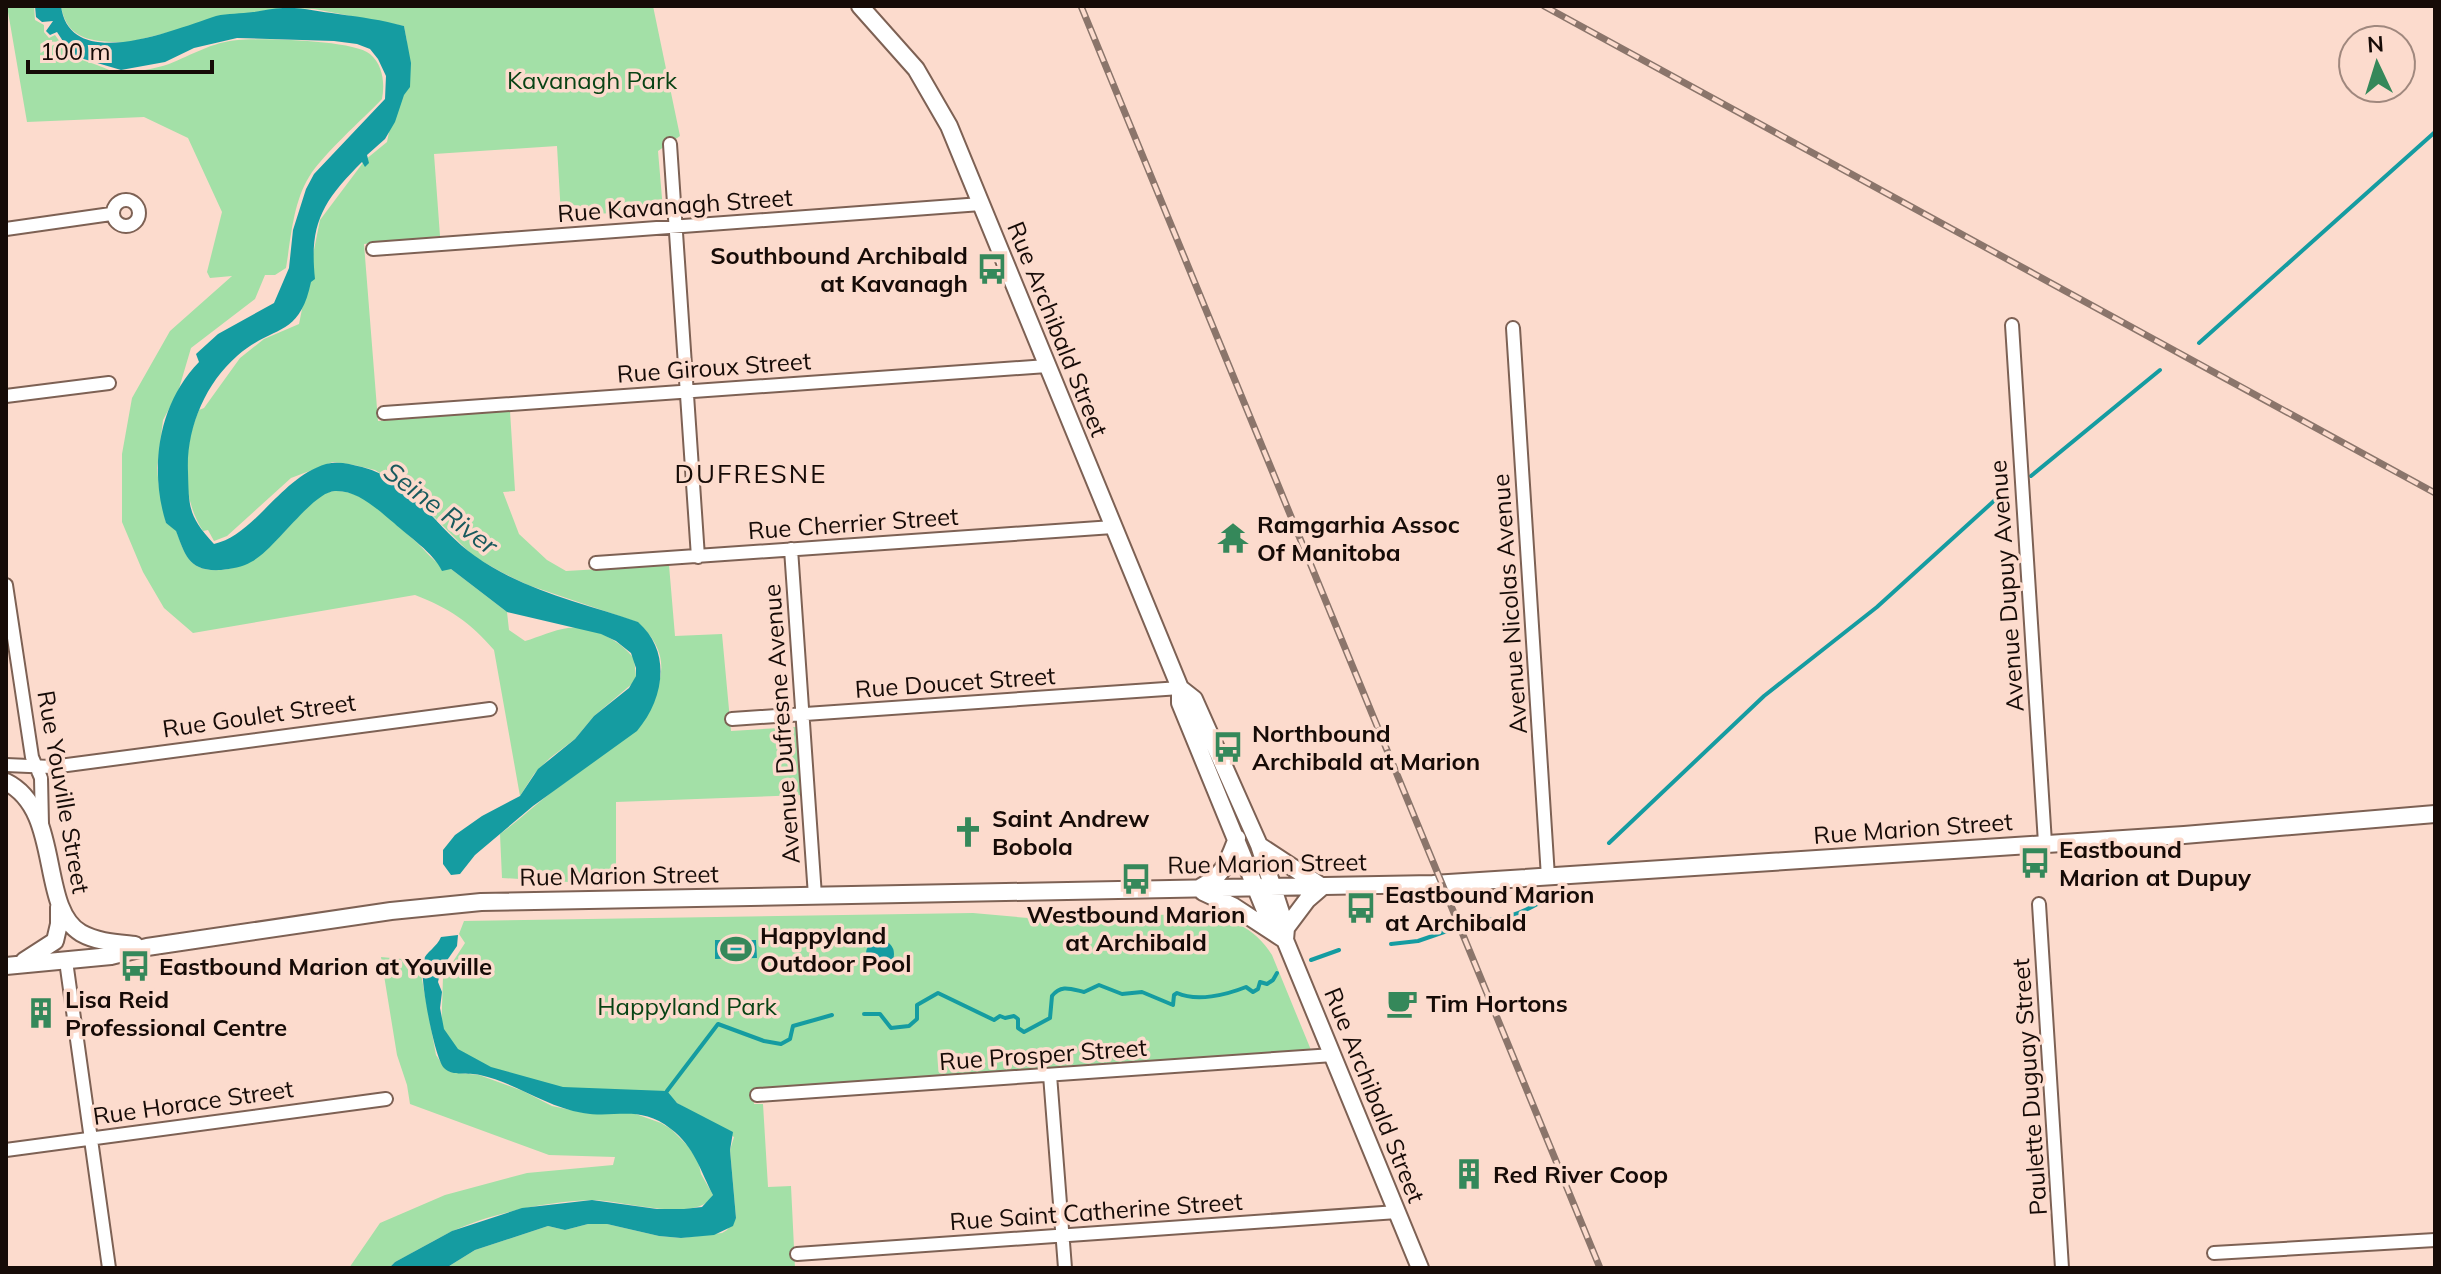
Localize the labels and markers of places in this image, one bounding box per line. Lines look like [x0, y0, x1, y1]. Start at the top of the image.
place label: Southbound Archibald at Kavanagh [710, 240, 968, 298]
bus stop icon: Southbound Archibald at Kavanagh [975, 252, 1009, 286]
place label: Ramgarhia Assoc Of Manitoba [1257, 509, 1460, 567]
temple icon: Ramgarhia Assoc Of Manitoba [1216, 521, 1250, 555]
place label: Northbound Archibald at Marion [1252, 718, 1480, 776]
bus stop icon: Northbound Archibald at Marion [1211, 730, 1245, 764]
place label: Saint Andrew Bobola [992, 803, 1150, 861]
church icon: Saint Andrew Bobola [951, 815, 985, 849]
place label: Eastbound Marion at Dupuy [2059, 834, 2252, 892]
bus stop icon: Eastbound Marion at Dupuy [2018, 846, 2052, 880]
bus stop icon: Westbound Marion at Archibald [1119, 862, 1153, 896]
place label: Eastbound Marion at Archibald [1385, 879, 1595, 937]
bus stop icon: Eastbound Marion at Archibald [1344, 891, 1378, 925]
place label: Westbound Marion at Archibald [1027, 899, 1246, 957]
place label: Happyland Outdoor Pool [760, 920, 912, 978]
sports icon: Happyland Outdoor Pool [719, 932, 753, 966]
bus stop icon: Eastbound Marion at Youville [118, 949, 152, 983]
place label: Eastbound Marion at Youville [159, 951, 492, 981]
place label: Lisa Reid Professional Centre [65, 984, 287, 1042]
cafe icon: Tim Hortons [1385, 986, 1419, 1020]
place label: Tim Hortons [1426, 988, 1568, 1018]
building icon: Lisa Reid Professional Centre [24, 996, 58, 1030]
building icon: Red River Coop [1452, 1157, 1486, 1191]
place label: Red River Coop [1493, 1159, 1668, 1189]

